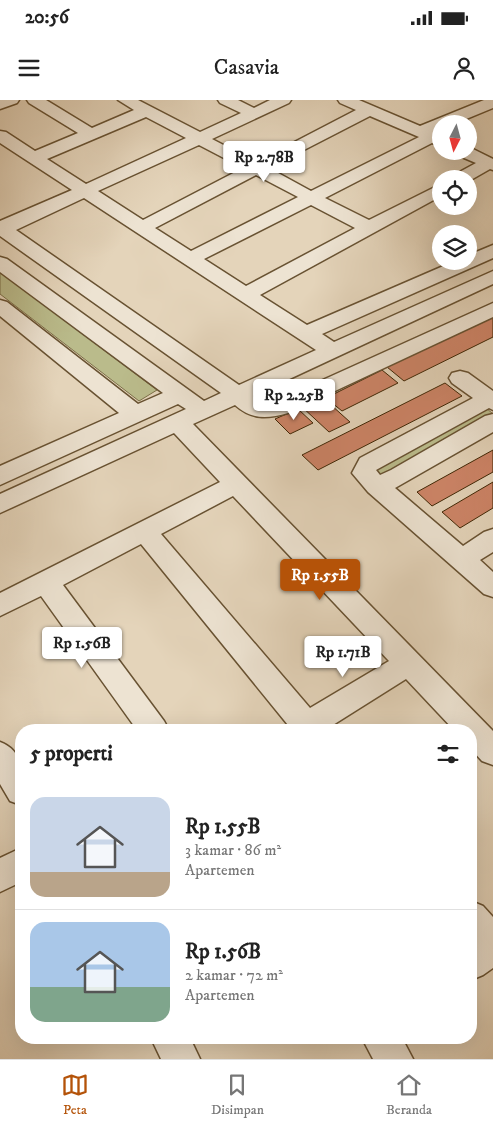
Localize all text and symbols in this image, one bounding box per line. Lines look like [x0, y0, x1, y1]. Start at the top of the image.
text: 20:56 [25, 6, 69, 29]
icon: menu [15, 54, 43, 82]
text: Casavia [214, 54, 279, 81]
icon: person [450, 54, 478, 82]
north arrow [432, 115, 478, 160]
map controls [432, 115, 477, 270]
pin: Rp 2.78B [212, 141, 316, 183]
text: Rp 2.78B [234, 147, 294, 167]
button: locate [432, 170, 477, 215]
button: layers [432, 225, 477, 270]
pin: Rp 2.25B [242, 378, 346, 421]
text: Rp 2.25B [264, 385, 324, 405]
pin: Rp 1.55B [268, 558, 372, 601]
text: Rp 1.55B [291, 565, 349, 585]
pin: Rp 1.56B [30, 626, 134, 669]
text: Rp 1.56B [53, 633, 111, 653]
pin: Rp 1.71B [291, 636, 395, 678]
text: Rp 1.71B [315, 642, 371, 662]
icon: filters [434, 740, 462, 768]
text: 5 properti [30, 741, 113, 767]
text: Rp 1.55B [185, 814, 261, 840]
icon: home [70, 817, 130, 877]
text: 3 kamar · 86 m² [185, 840, 281, 860]
text: Apartemen [185, 860, 255, 880]
text: Rp 1.56B [185, 939, 261, 965]
icon: home [70, 942, 130, 1002]
text: 2 kamar · 72 m² [185, 965, 283, 985]
text: Apartemen [185, 985, 255, 1005]
tab: Peta [61, 1071, 89, 1119]
tab: Disimpan [211, 1071, 264, 1119]
tab: Beranda [386, 1071, 432, 1119]

